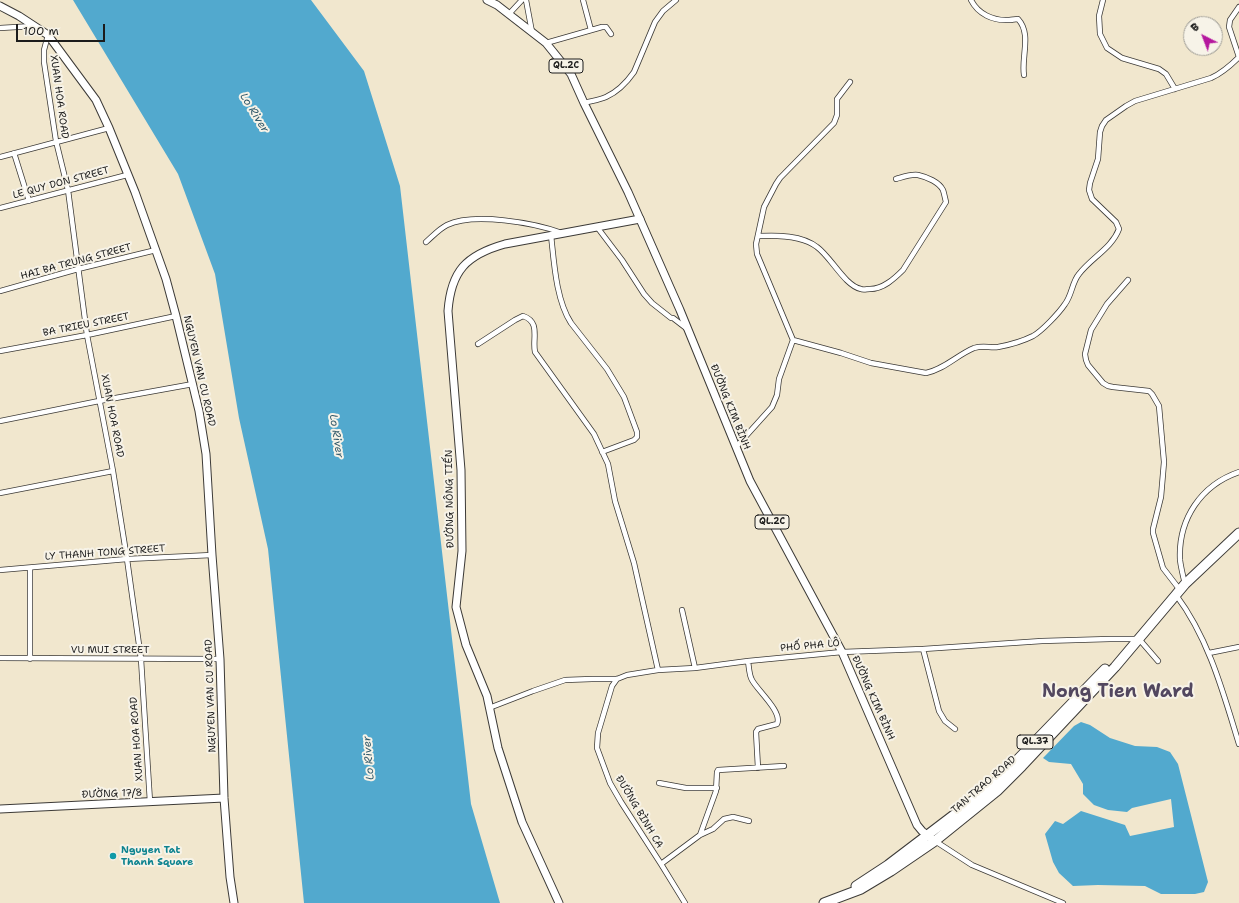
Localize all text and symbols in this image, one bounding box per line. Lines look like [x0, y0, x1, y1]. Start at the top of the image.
scale bar [18, 16, 107, 42]
north arrow [1183, 16, 1223, 56]
text: B [1188, 20, 1203, 35]
text: 100 m [23, 23, 59, 39]
street label: XUAN HOA ROAD [47, 54, 71, 140]
road number: QL.2C [549, 59, 583, 73]
water label: Lo River [237, 91, 271, 135]
street label: LE QUY DON STREET [11, 164, 111, 202]
street label: HAI BA TRUNG STREET [19, 241, 133, 283]
street label: BA TRIEU STREET [42, 311, 130, 339]
street label: NGUYEN VAN CU ROAD [180, 314, 218, 428]
street label: ĐƯỜNG KIM BÌNH [707, 362, 753, 452]
street label: XUAN HOA ROAD [98, 373, 126, 459]
water label: Lo River [326, 413, 346, 459]
street label: ĐƯỜNG NÔNG TIẾN [443, 450, 457, 548]
road number: QL.2C [755, 515, 789, 529]
street label: LY THANH TONG STREET [44, 543, 166, 563]
street label: PHỐ PHA LÔ [780, 637, 840, 655]
street label: NGUYEN VAN CU ROAD [203, 639, 219, 753]
street label: VU MUI STREET [71, 644, 149, 656]
street label: ĐƯỜNG KIM BÌNH [849, 654, 897, 742]
district label: Nong Tien Ward [1042, 681, 1194, 703]
street label: XUAN HOA ROAD [128, 697, 146, 781]
water label: Lo River [360, 735, 378, 781]
road number: QL.37 [1017, 735, 1053, 749]
street label: TAN TRAO ROAD [949, 754, 1019, 816]
street label: ĐƯỜNG BÌNH CA [613, 773, 665, 851]
street label: ĐƯỜNG 17/8 [81, 787, 143, 801]
place label: Nguyen Tat Thanh Square [121, 844, 193, 868]
marker: Nguyen Tat Thanh Square [108, 851, 118, 861]

